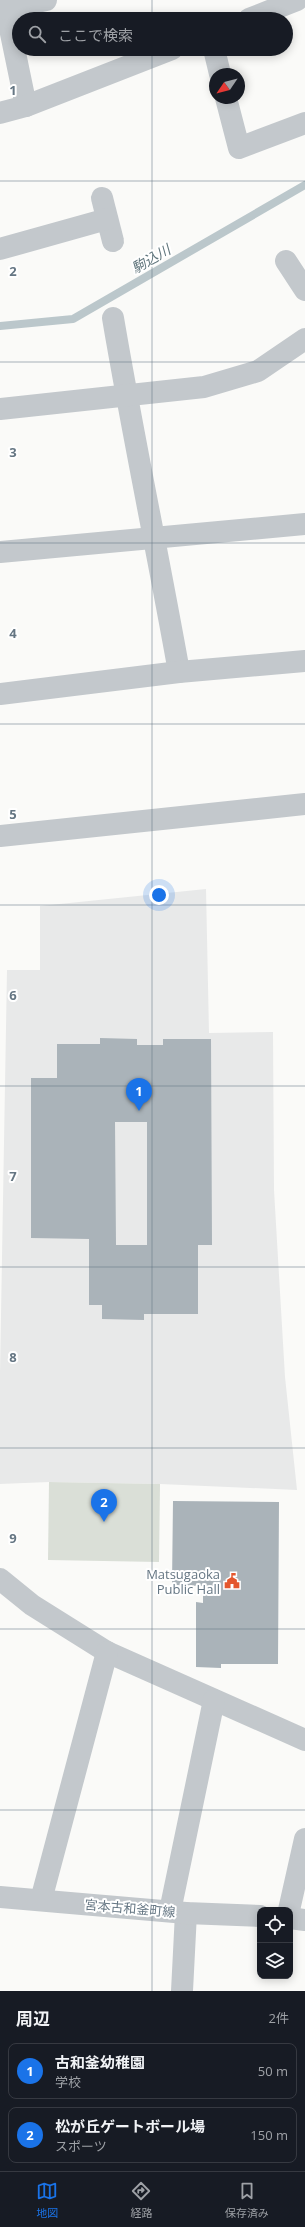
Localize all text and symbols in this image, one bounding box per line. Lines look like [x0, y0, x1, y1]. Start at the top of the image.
search box [12, 12, 293, 56]
icon: search [26, 23, 48, 45]
text: ここで検索 [58, 25, 133, 45]
north arrow [209, 68, 245, 104]
text: 1 [9, 81, 17, 99]
water label: 駒込川 [128, 239, 175, 277]
text: 2 [9, 262, 17, 280]
text: 3 [9, 443, 17, 461]
text: 4 [9, 624, 17, 642]
text: 5 [9, 805, 17, 823]
your location [149, 885, 169, 905]
text: 6 [9, 986, 17, 1004]
pin: 1 [126, 1078, 152, 1111]
text: 7 [9, 1167, 17, 1185]
text: 8 [9, 1348, 17, 1366]
pin: 2 [91, 1489, 117, 1522]
text: 9 [9, 1529, 17, 1547]
place label: Matsugaoka Public Hall [146, 1565, 220, 1598]
public building icon: Matsugaoka Public Hall [223, 1572, 241, 1590]
street label: 宮本古和釜町線 [84, 1895, 176, 1921]
map controls [257, 1907, 293, 1979]
button: locate [257, 1907, 293, 1943]
button: layers [257, 1943, 293, 1979]
text: 周辺 [16, 2007, 50, 2030]
text: 2件 [269, 2009, 289, 2027]
text: 古和釜幼稚園 [55, 2052, 145, 2072]
text: 1 [26, 2062, 34, 2080]
text: 50 m [258, 2062, 288, 2080]
text: 学校 [55, 2073, 81, 2091]
text: 松が丘ゲートボール場 [55, 2116, 205, 2136]
text: 2 [26, 2126, 34, 2144]
text: 150 m [250, 2126, 288, 2144]
text: スポーツ [55, 2137, 107, 2155]
tab: 地図 [36, 2180, 58, 2220]
tab: 経路 [130, 2180, 152, 2220]
tab: 保存済み [225, 2180, 269, 2220]

